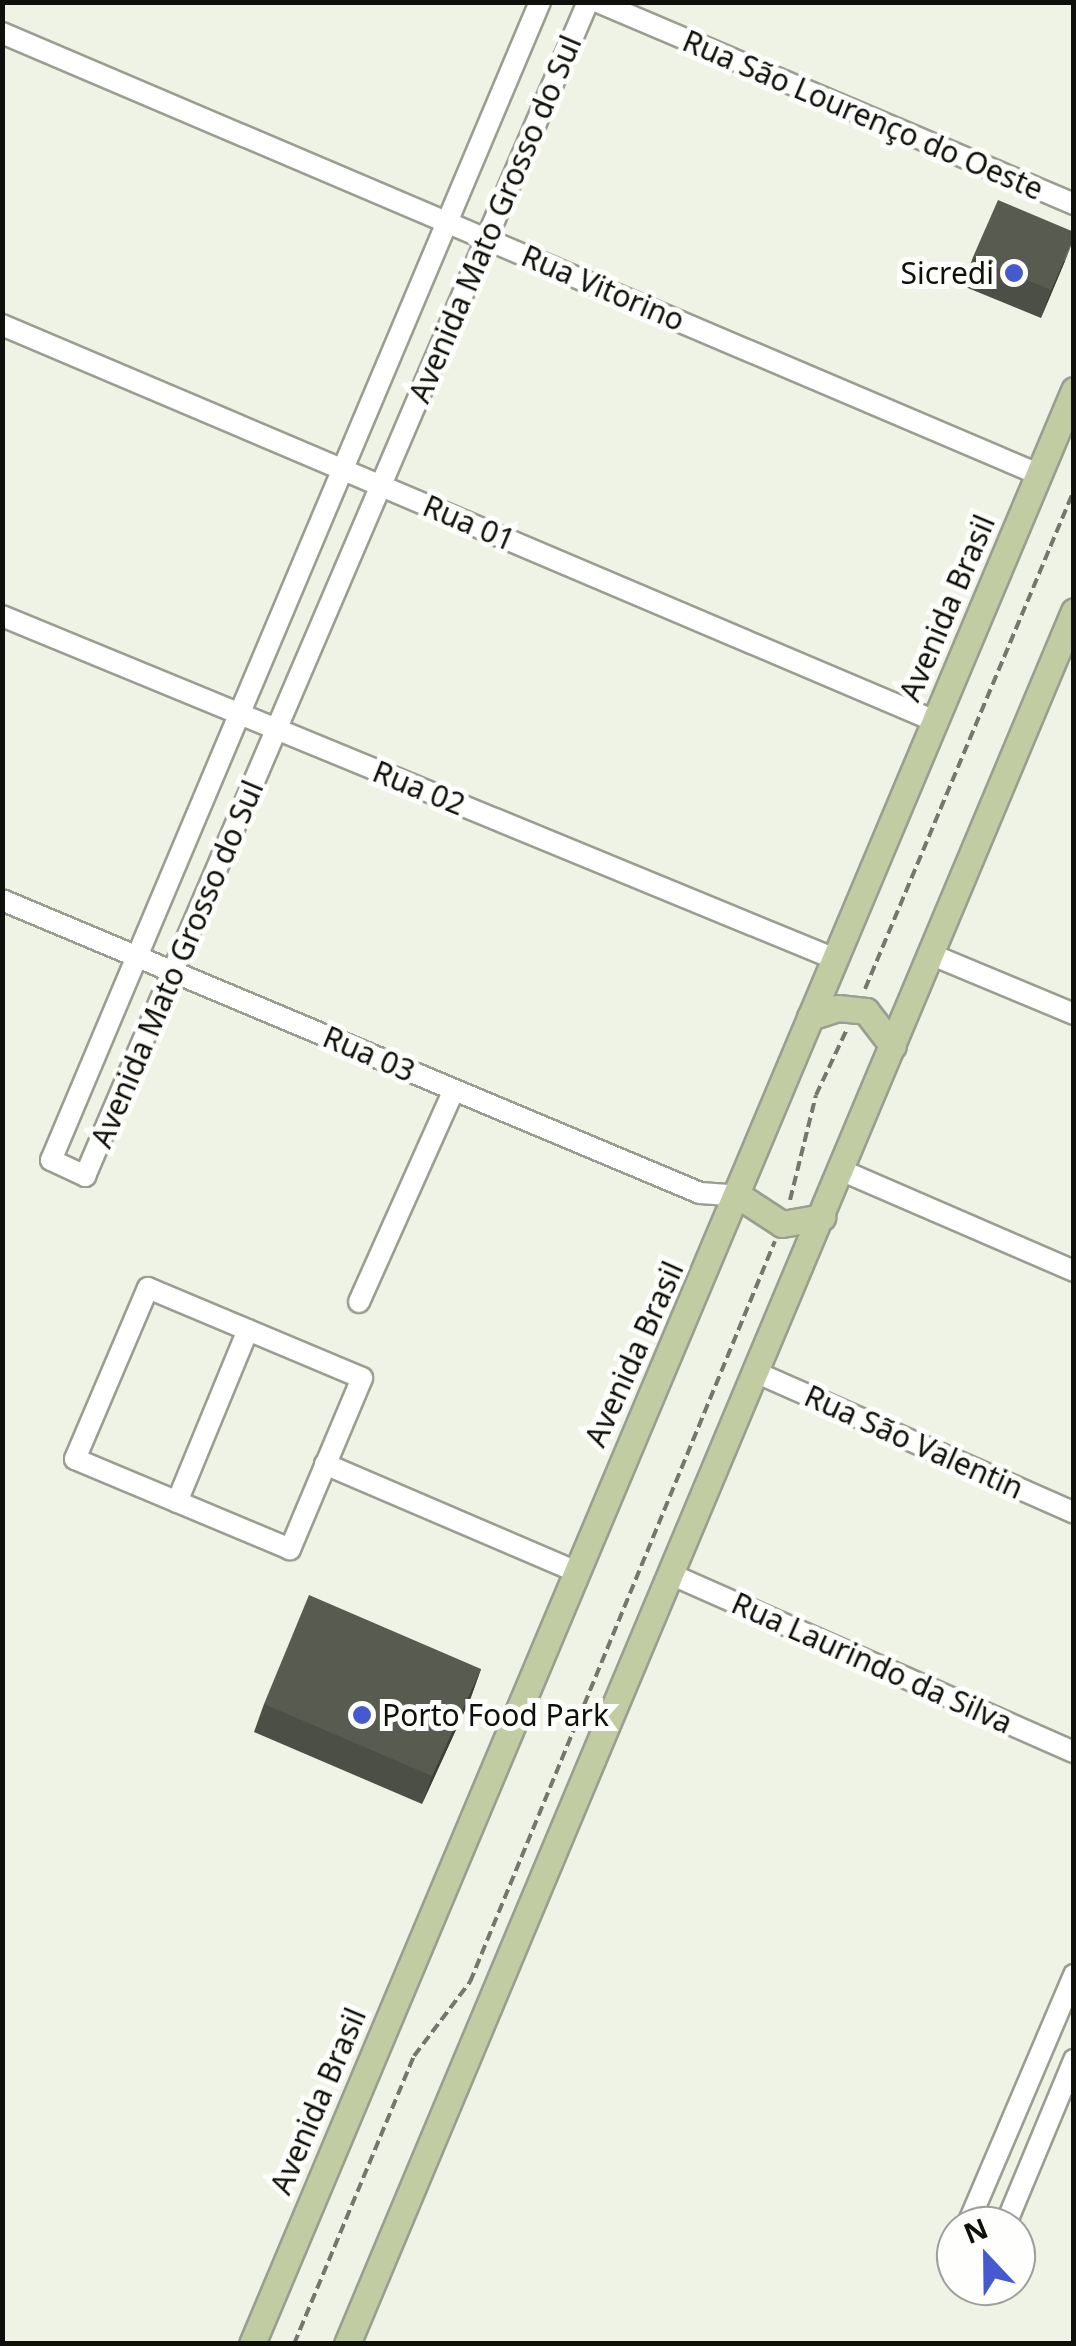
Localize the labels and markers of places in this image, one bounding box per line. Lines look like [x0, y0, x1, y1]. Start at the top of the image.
place label: Sicredi [900, 255, 994, 291]
marker: Sicredi [1003, 262, 1025, 284]
place label: Porto Food Park [382, 1697, 609, 1733]
marker: Porto Food Park [351, 1704, 373, 1726]

